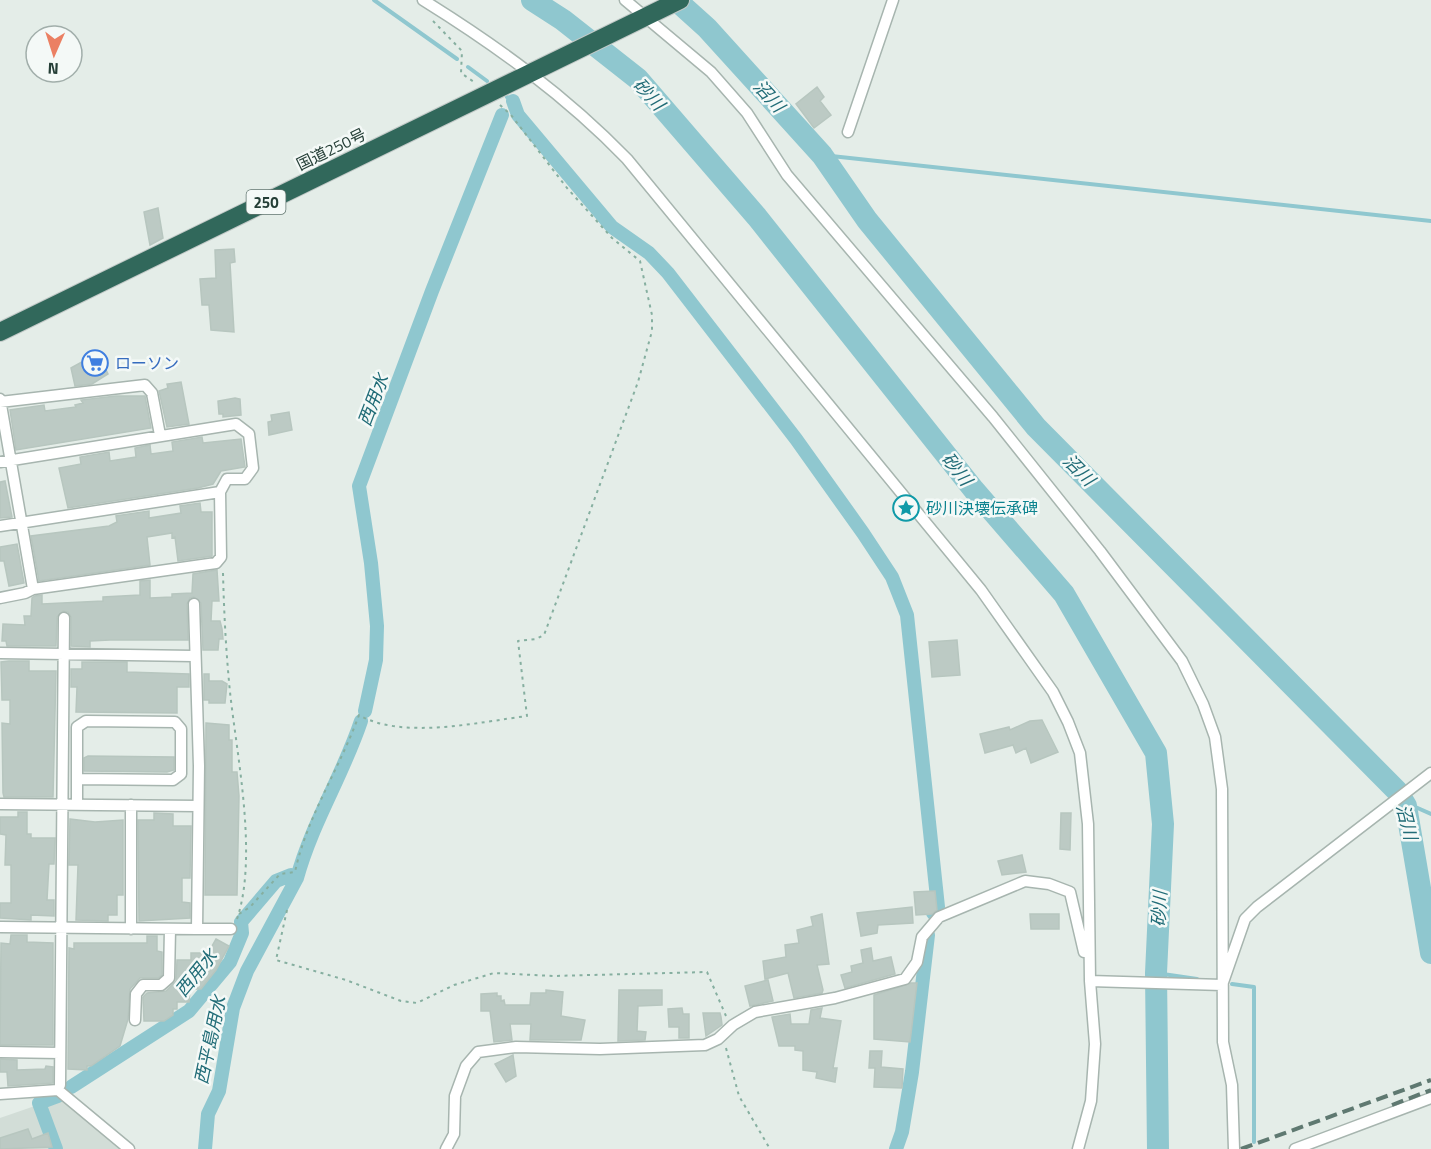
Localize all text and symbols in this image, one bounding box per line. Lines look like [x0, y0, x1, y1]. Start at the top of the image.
north arrow [24, 24, 84, 84]
text: N [47, 57, 59, 81]
water label: 砂川 [627, 72, 673, 118]
water label: 沼川 [747, 74, 792, 120]
street label: 国道250号 [292, 122, 370, 176]
road number: 250 [246, 190, 286, 214]
supermarket icon: ローソン [80, 348, 110, 378]
place label: ローソン [115, 351, 179, 375]
water label: 西用水 [351, 368, 396, 430]
water label: 砂川 [935, 447, 980, 493]
water label: 沼川 [1057, 448, 1103, 494]
place icon: 砂川決壊伝承碑 [891, 493, 921, 523]
place label: 砂川決壊伝承碑 [926, 496, 1038, 520]
water label: 沼川 [1390, 801, 1425, 845]
water label: 砂川 [1145, 888, 1174, 928]
water label: 西用水 [169, 942, 225, 1002]
water label: 西平島用水 [187, 991, 233, 1087]

